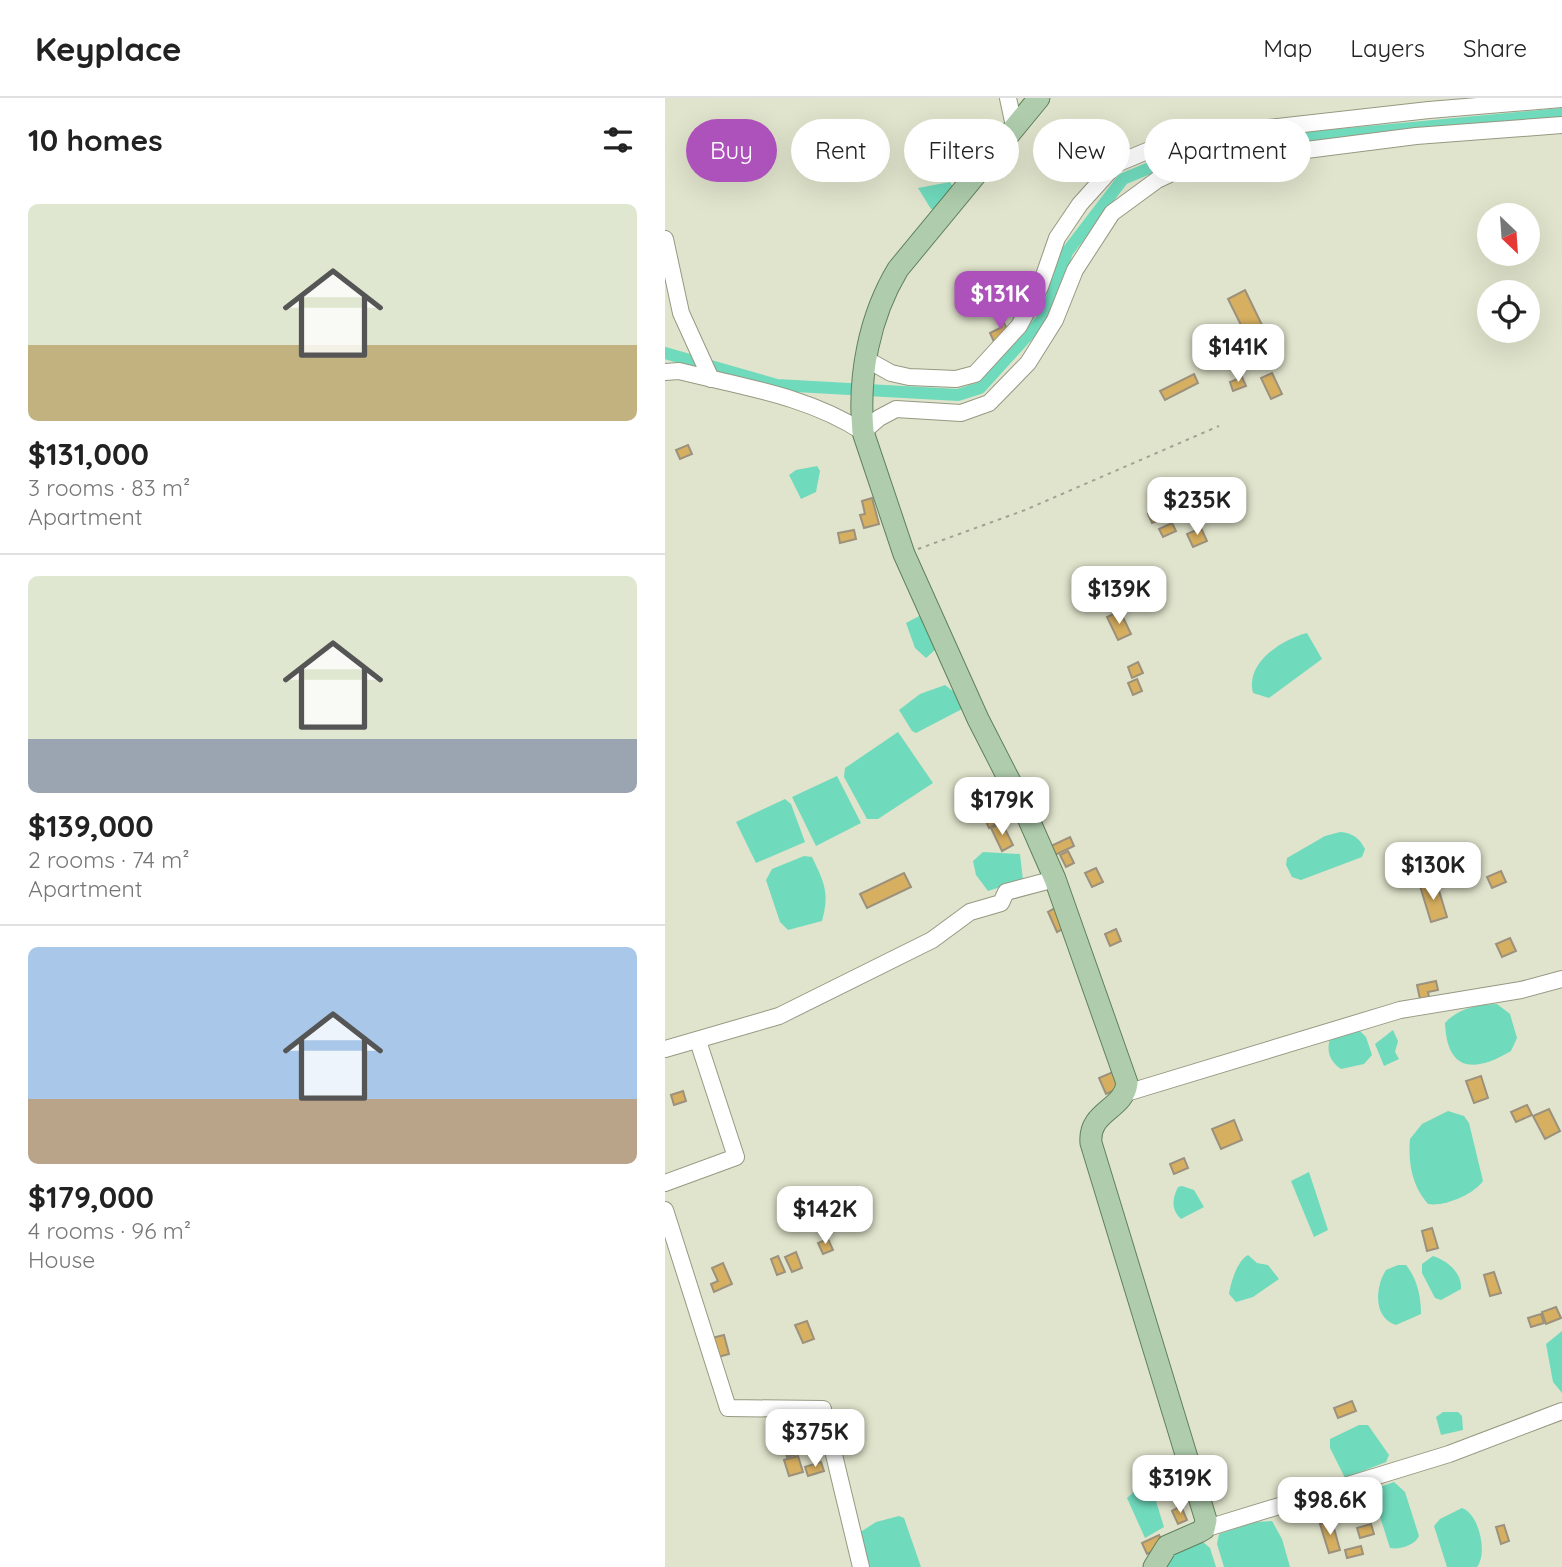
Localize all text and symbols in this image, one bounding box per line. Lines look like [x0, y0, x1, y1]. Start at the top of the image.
text: Keyplace [35, 28, 182, 69]
text: Map [1263, 33, 1312, 63]
text: Layers [1350, 33, 1425, 63]
text: Share [1463, 33, 1527, 63]
chip: Buy [686, 119, 777, 182]
chip: Rent [791, 119, 890, 182]
chip: Filters [904, 119, 1019, 182]
chip: New [1033, 119, 1130, 182]
chip: Apartment [1144, 119, 1311, 182]
text: 10 homes [28, 121, 163, 159]
icon: filters [599, 121, 637, 159]
north arrow [1477, 203, 1540, 266]
map controls [1477, 203, 1540, 343]
icon: home [270, 250, 396, 376]
pin: $131K [951, 272, 1049, 331]
text: $131K [970, 279, 1030, 308]
button: locate [1477, 280, 1540, 343]
pin: $141K [1189, 324, 1287, 384]
text: $141K [1208, 332, 1268, 361]
text: $131,000 [28, 435, 149, 473]
text: 3 rooms · 83 m² [28, 473, 190, 502]
pin: $235K [1148, 478, 1246, 537]
text: $235K [1163, 485, 1231, 514]
text: Apartment [28, 502, 142, 531]
pin: $139K [1070, 566, 1168, 626]
text: $139K [1087, 574, 1151, 603]
icon: home [270, 622, 396, 748]
pin: $179K [953, 778, 1051, 837]
text: $179K [970, 785, 1034, 814]
text: $139,000 [28, 807, 154, 845]
pin: $130K [1384, 842, 1482, 902]
text: 2 rooms · 74 m² [28, 845, 190, 874]
text: $130K [1401, 850, 1465, 879]
text: Apartment [28, 874, 142, 903]
icon: home [270, 993, 396, 1119]
text: $179,000 [28, 1178, 154, 1216]
pin: $142K [776, 1186, 874, 1246]
text: $142K [793, 1194, 857, 1223]
text: 4 rooms · 96 m² [28, 1216, 191, 1245]
text: House [28, 1245, 95, 1274]
pin: $375K [766, 1410, 864, 1469]
text: $375K [781, 1417, 849, 1446]
pin: $319K [1131, 1456, 1229, 1515]
text: $319K [1148, 1463, 1212, 1492]
pin: $98.6K [1273, 1478, 1387, 1537]
text: $98.6K [1294, 1485, 1366, 1514]

